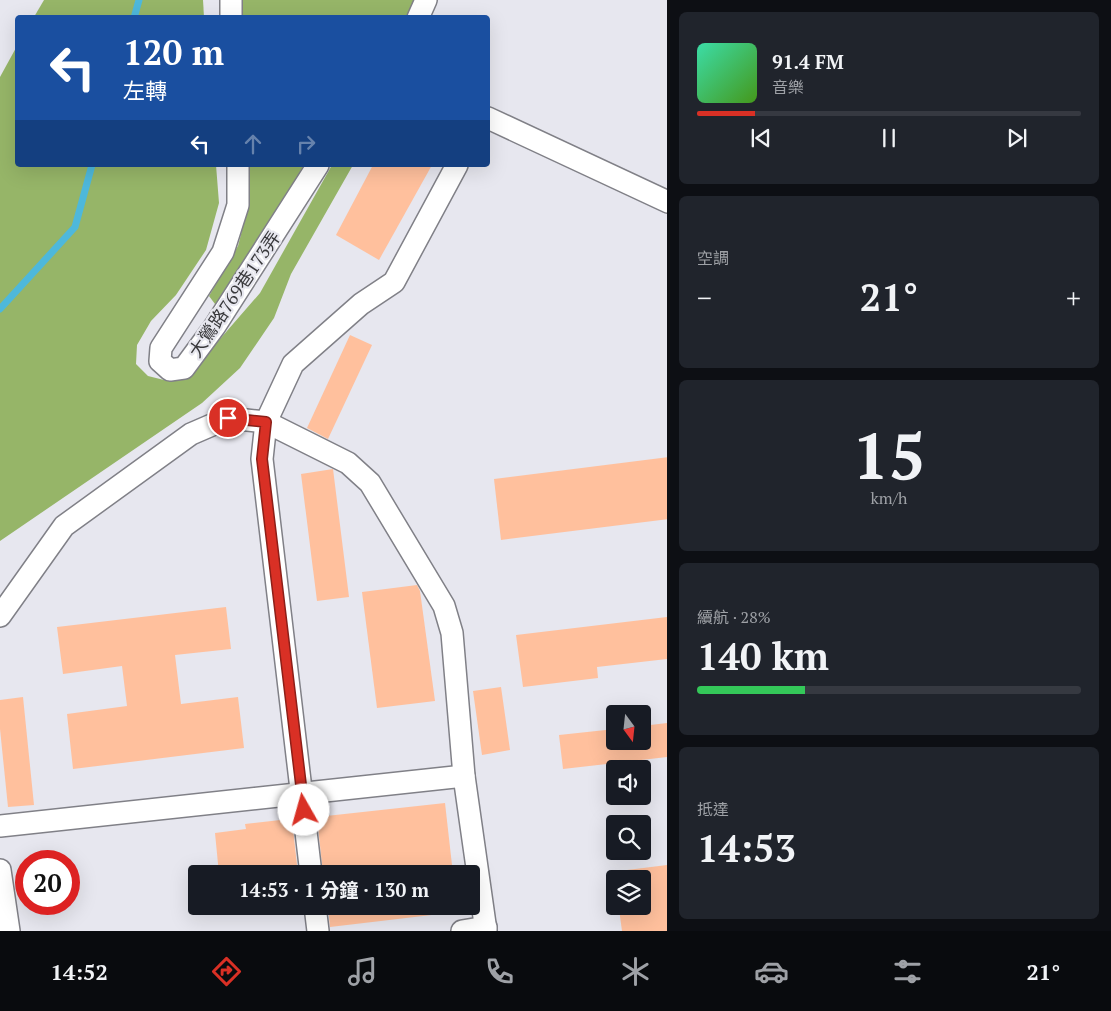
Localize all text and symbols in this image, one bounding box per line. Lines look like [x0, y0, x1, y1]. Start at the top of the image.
text: 120 m [123, 29, 224, 75]
icon: left [40, 35, 105, 100]
text: 91.4 FM [772, 49, 844, 74]
text: 左轉 [123, 76, 167, 105]
text: 音樂 [772, 76, 804, 98]
icon: previous [747, 124, 775, 152]
icon: pause [875, 124, 903, 152]
icon: next [1003, 124, 1031, 152]
icon: left [186, 130, 214, 158]
icon: ahead [239, 130, 267, 158]
icon: right [292, 130, 320, 158]
street label: 大鶯路769巷173弄 [183, 226, 285, 362]
text: 空調 [697, 247, 729, 269]
text: 21° [860, 272, 918, 322]
text: − [697, 279, 712, 316]
text: + [1066, 279, 1081, 316]
pin [207, 397, 249, 439]
icon: arrive [214, 404, 242, 432]
text: 15 [852, 411, 926, 498]
text: km/h [871, 487, 907, 509]
text: 續航 · 28% [697, 606, 771, 628]
text: 140 km [697, 631, 829, 681]
north arrow [606, 705, 651, 750]
map controls [606, 705, 651, 915]
button: sound [606, 760, 651, 805]
position arrow [277, 783, 329, 835]
text: 抵達 [697, 798, 729, 820]
button: search [606, 815, 651, 860]
text: 14:53 [697, 823, 796, 873]
speed limit sign: 20 [15, 850, 80, 915]
button: layers [606, 870, 651, 915]
text: 14:53 · 1 分鐘 · 130 m [239, 877, 429, 902]
icon: directions [209, 954, 244, 989]
icon: music [345, 954, 380, 989]
icon: phone [482, 954, 517, 989]
icon: climate [618, 954, 653, 989]
icon: car [754, 954, 789, 989]
icon: filters [890, 954, 925, 989]
text: 14:52 [51, 957, 108, 986]
text: 21° [1026, 957, 1060, 986]

